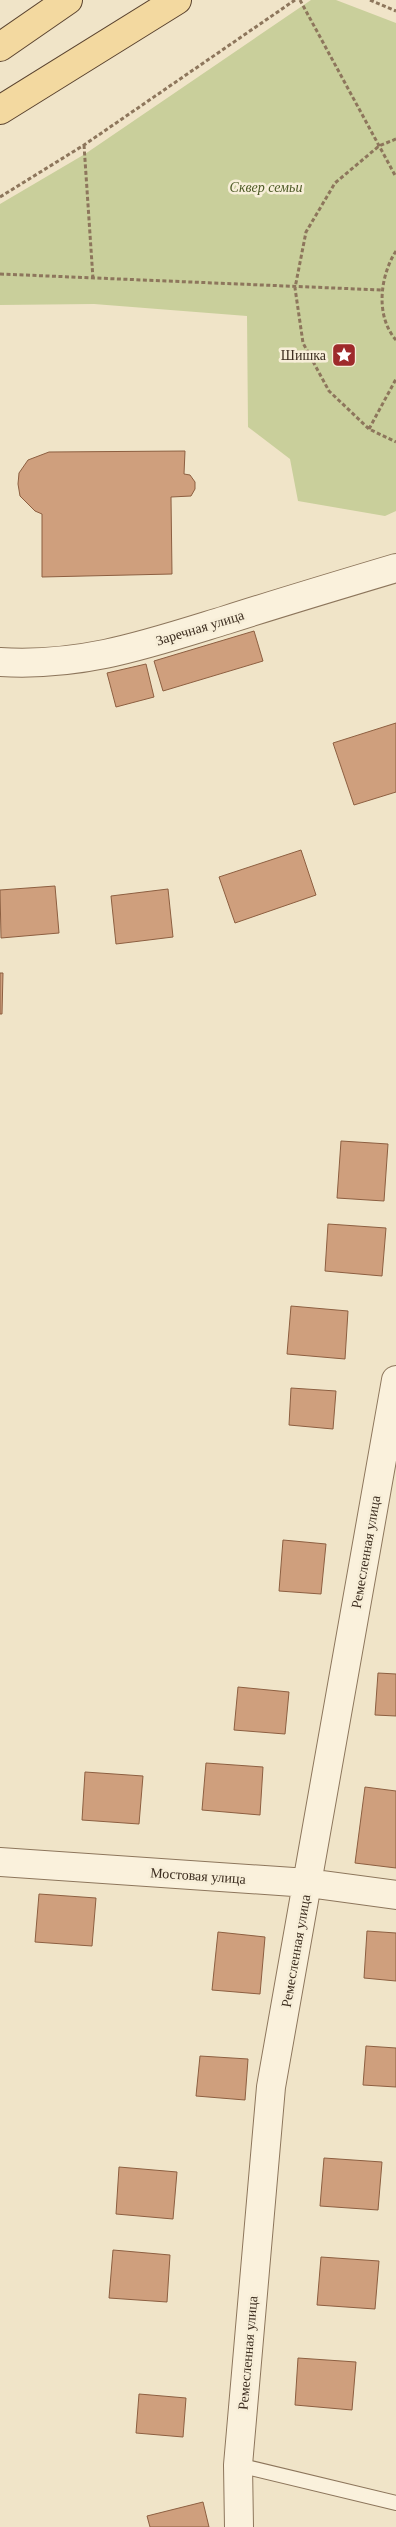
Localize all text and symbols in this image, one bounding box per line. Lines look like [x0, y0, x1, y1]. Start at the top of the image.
park label: Сквер семьи [230, 180, 302, 195]
place icon: Шишка [331, 342, 357, 368]
place label: Шишка [281, 348, 327, 363]
street label: Заречная улица [154, 607, 247, 649]
street label: Ремесленная улица [349, 1494, 383, 1610]
street label: Мостовая улица [150, 1865, 247, 1887]
street label: Ремесленная улица [279, 1893, 313, 2009]
street label: Ремесленная улица [236, 2295, 261, 2411]

